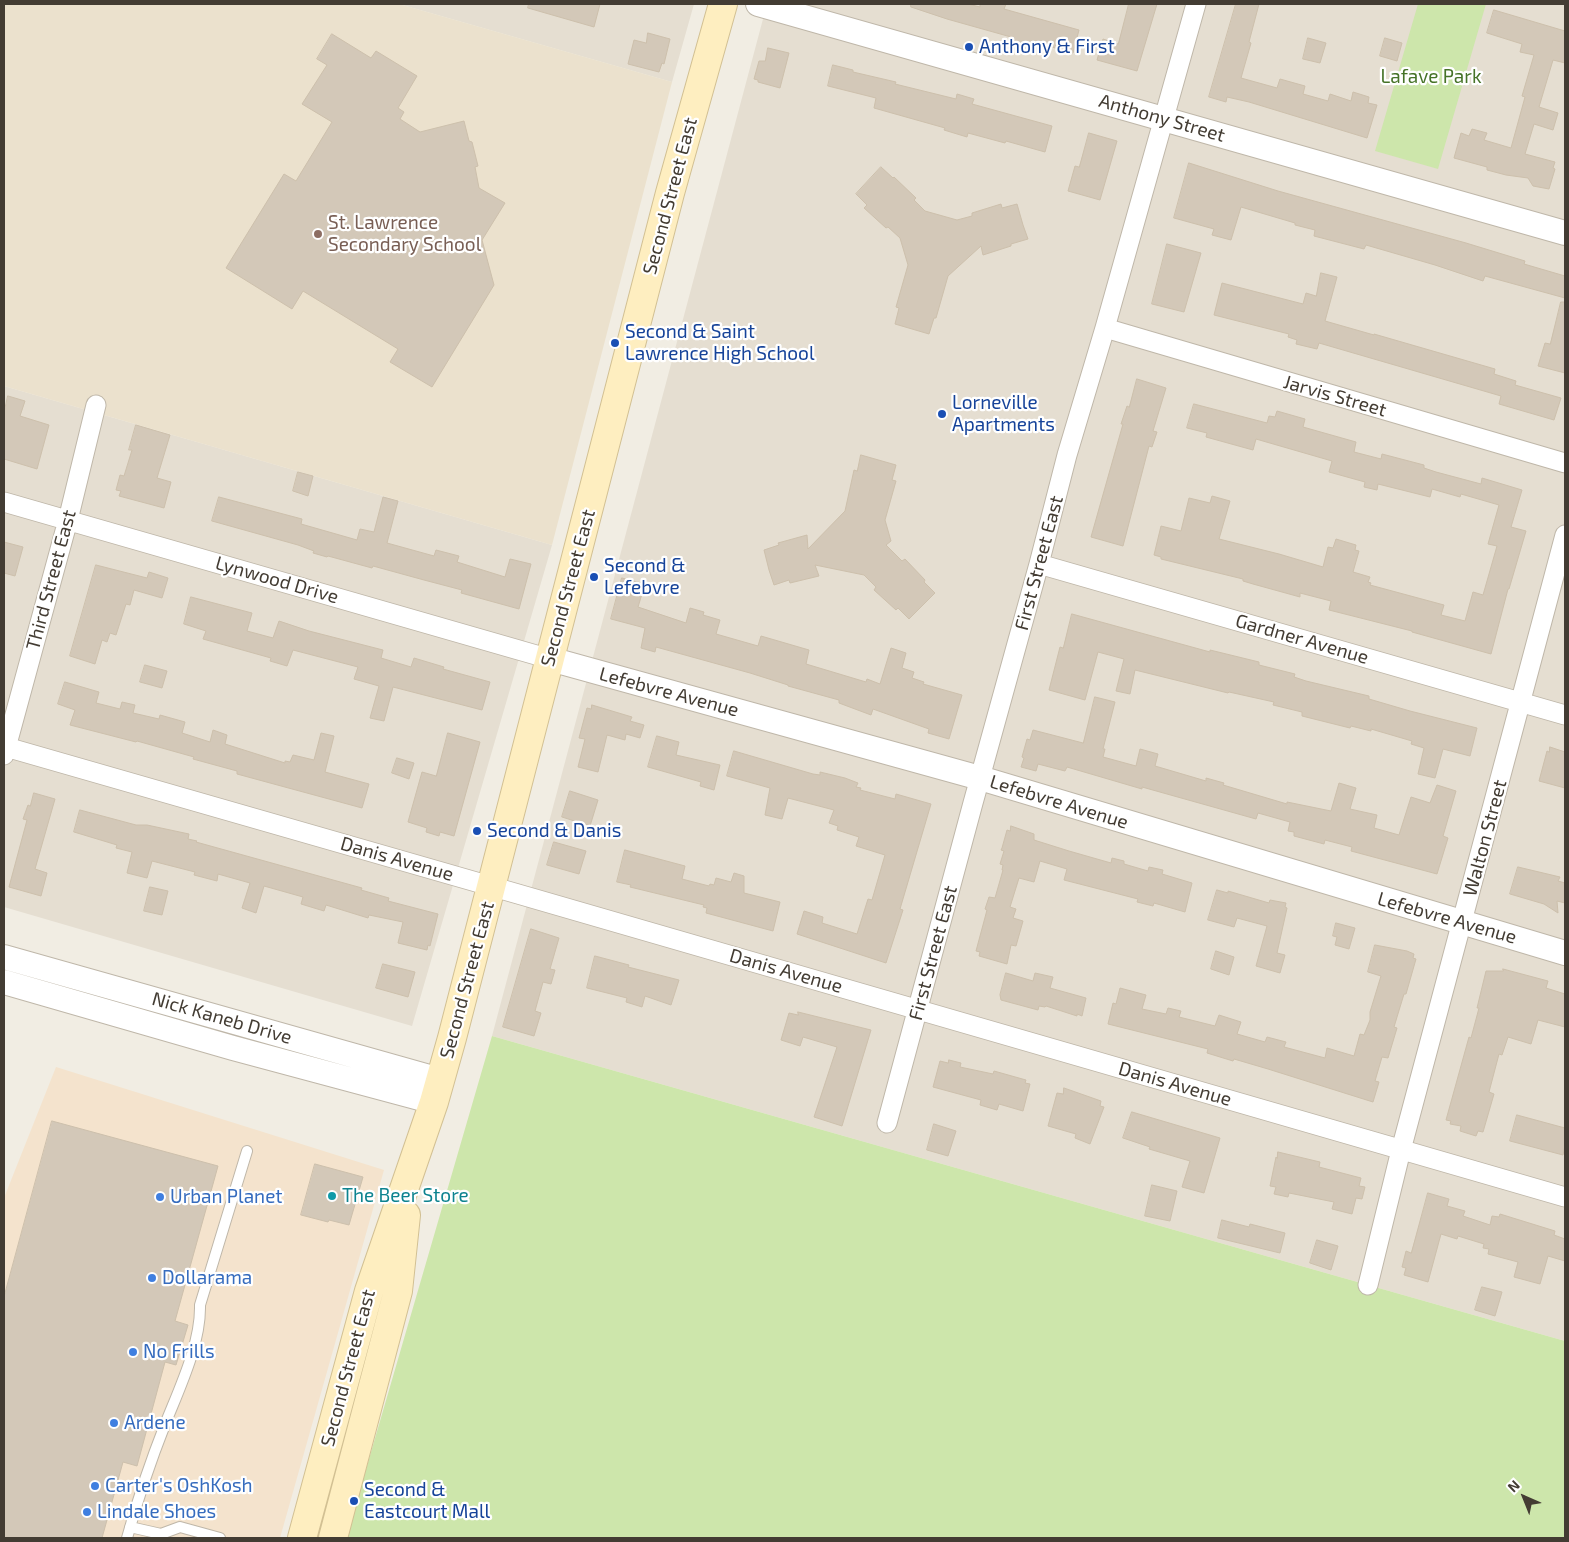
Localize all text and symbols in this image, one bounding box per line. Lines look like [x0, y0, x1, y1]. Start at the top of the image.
place label: Anthony & First [979, 36, 1115, 58]
marker: Anthony & First [963, 41, 975, 53]
park label: Lafave Park [1380, 66, 1482, 88]
street label: Anthony Street [1096, 89, 1228, 147]
street label: Second Street East [638, 115, 702, 277]
place label: St. Lawrence Secondary School [328, 212, 481, 256]
marker: St. Lawrence Secondary School [312, 228, 324, 240]
place label: Second & Saint Lawrence High School [625, 321, 815, 365]
marker: Second & Saint Lawrence High School [609, 337, 621, 349]
street label: Jarvis Street [1281, 370, 1389, 422]
place label: Lorneville Apartments [952, 392, 1055, 436]
marker: Lorneville Apartments [936, 408, 948, 420]
street label: First Street East [1010, 493, 1068, 633]
street label: Third Street East [21, 507, 81, 653]
street label: Second Street East [536, 507, 600, 669]
street label: Lynwood Drive [213, 552, 341, 608]
place label: Second & Lefebvre [604, 555, 686, 599]
marker: Second & Lefebvre [588, 571, 600, 583]
street label: Gardner Avenue [1233, 609, 1371, 669]
street label: Lefebvre Avenue [597, 662, 741, 722]
street label: Lefebvre Avenue [987, 770, 1131, 834]
street label: Walton Street [1458, 777, 1512, 899]
place label: Second & Danis [487, 820, 621, 842]
marker: Second & Danis [471, 825, 483, 837]
street label: Danis Avenue [338, 832, 456, 886]
street label: First Street East [904, 883, 962, 1023]
street label: Lefebvre Avenue [1375, 887, 1519, 949]
street label: Second Street East [435, 899, 499, 1061]
street label: Danis Avenue [727, 944, 845, 998]
street label: Nick Kaneb Drive [149, 987, 295, 1049]
street label: Danis Avenue [1116, 1057, 1234, 1111]
place label: The Beer Store [342, 1185, 469, 1207]
place label: Urban Planet [170, 1186, 283, 1208]
marker: The Beer Store [326, 1190, 338, 1202]
marker: Urban Planet [154, 1191, 166, 1203]
place label: Dollarama [162, 1267, 252, 1289]
marker: Dollarama [146, 1272, 158, 1284]
street label: Second Street East [316, 1287, 380, 1449]
place label: No Frills [143, 1341, 215, 1363]
marker: No Frills [127, 1346, 139, 1358]
place label: Ardene [124, 1412, 186, 1434]
marker: Ardene [108, 1417, 120, 1429]
north arrow [1499, 1472, 1549, 1522]
place label: Carter's OshKosh [105, 1475, 253, 1497]
text: N [1504, 1476, 1523, 1495]
place label: Second & Eastcourt Mall [364, 1479, 490, 1523]
marker: Carter's OshKosh [89, 1480, 101, 1492]
marker: Second & Eastcourt Mall [348, 1495, 360, 1507]
place label: Lindale Shoes [97, 1501, 216, 1523]
marker: Lindale Shoes [81, 1506, 93, 1518]

